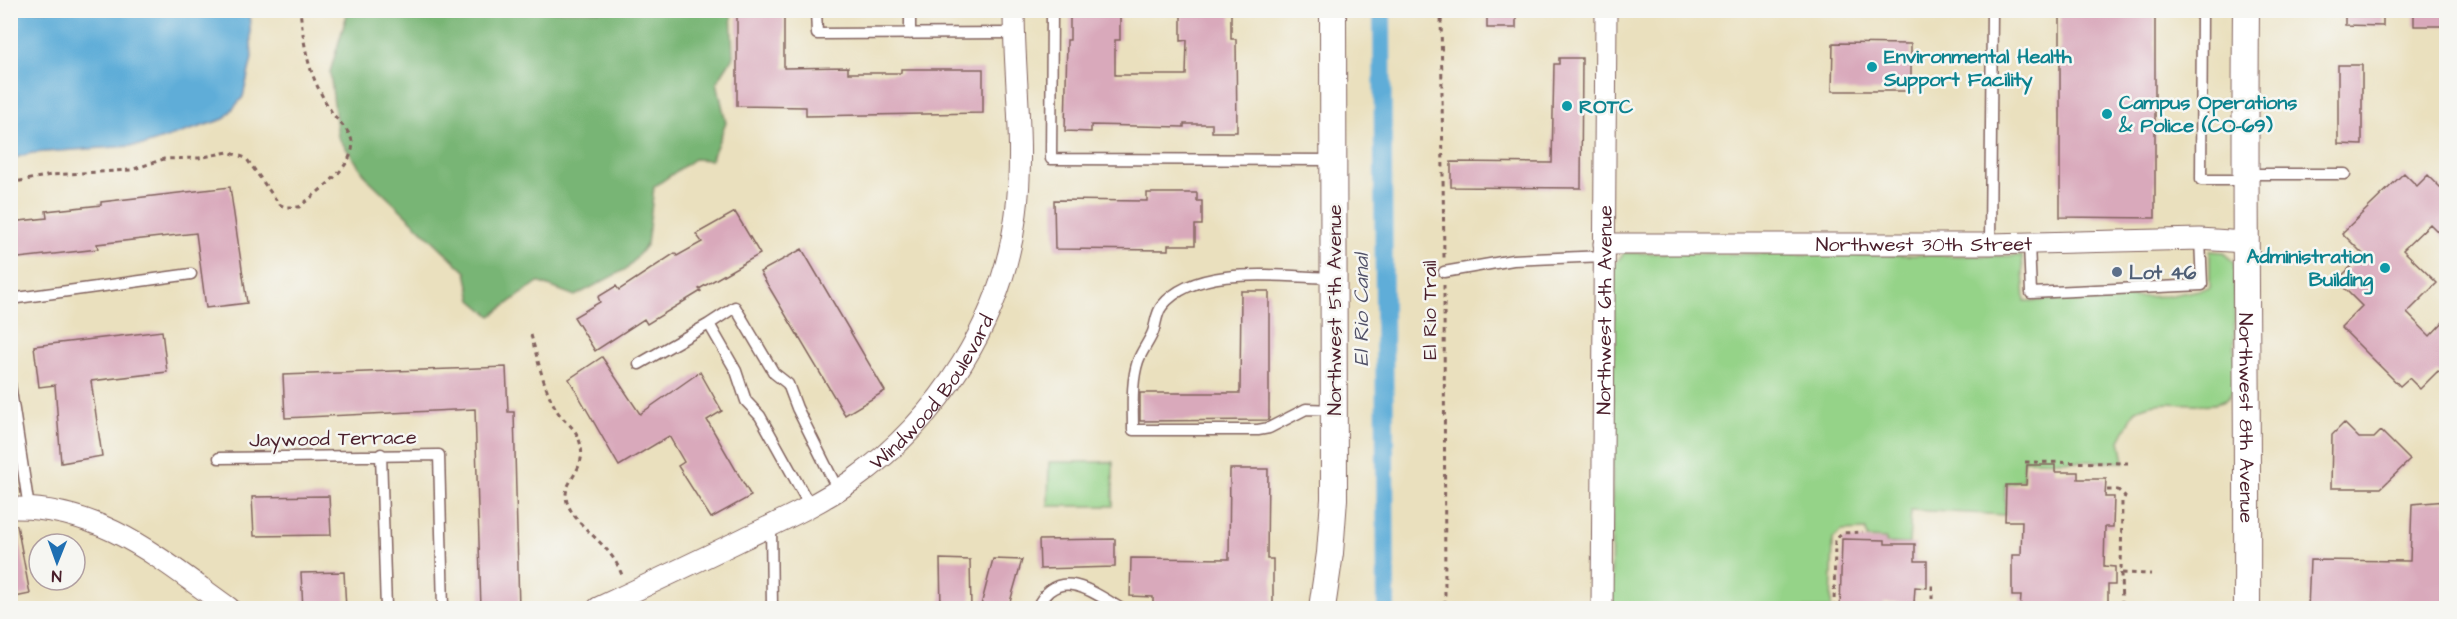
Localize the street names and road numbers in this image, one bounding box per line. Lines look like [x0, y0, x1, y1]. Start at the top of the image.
street label: Northwest 5th Avenue [1321, 204, 1349, 416]
street label: Northwest 6th Avenue [1590, 205, 1620, 415]
street label: Northwest 30th Street [1816, 230, 2033, 259]
street label: El Rio Trail [1416, 260, 1444, 360]
street label: Windwood Boulevard [864, 310, 1001, 477]
street label: Northwest 8th Avenue [2231, 313, 2260, 523]
street label: Jaywood Terrace [249, 424, 417, 455]

